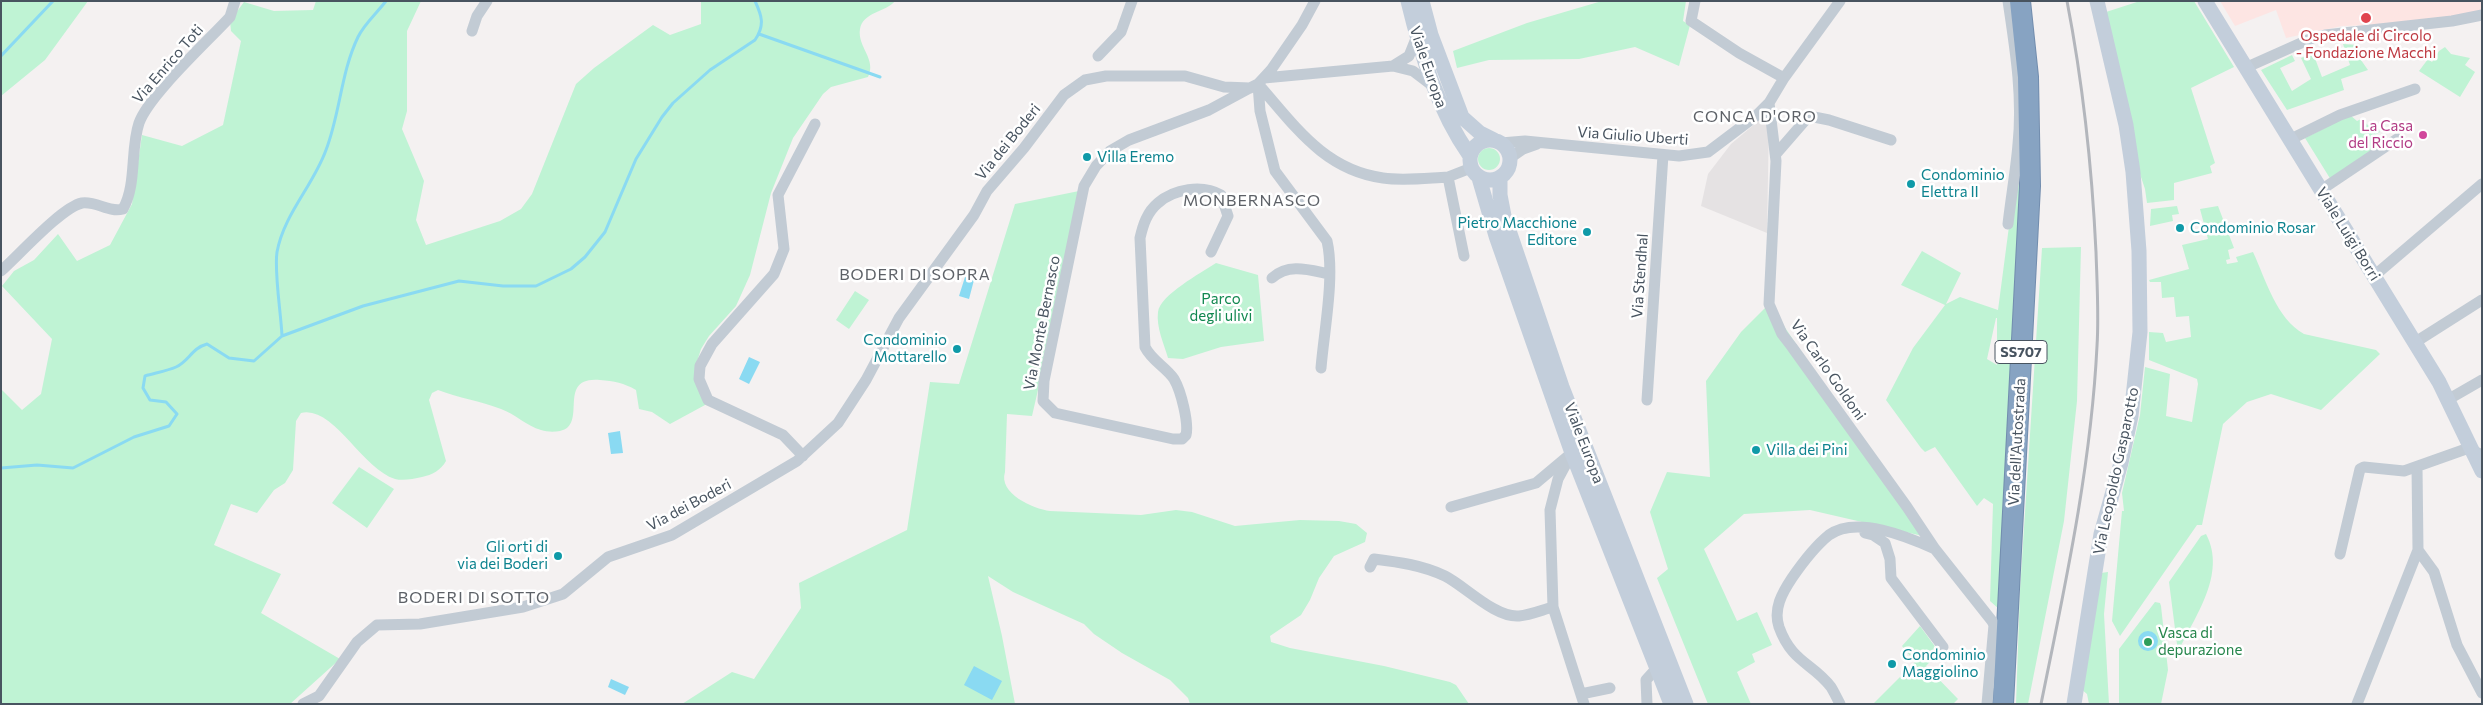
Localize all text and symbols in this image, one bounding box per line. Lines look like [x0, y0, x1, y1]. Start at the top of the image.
marker: Ospedale di Circolo - Fondazione Macchi [2359, 11, 2373, 25]
street label: Via Enrico Toti [129, 21, 207, 107]
street label: Viale Europa [1406, 24, 1450, 110]
place label: Ospedale di Circolo - Fondazione Macchi [2296, 27, 2436, 62]
street label: Via dei Boderi [972, 100, 1044, 184]
district label: CONCA D'ORO [1692, 107, 1818, 127]
place label: La Casa del Riccio [2348, 117, 2413, 152]
street label: Via Giulio Uberti [1577, 123, 1689, 149]
marker: La Casa del Riccio [2417, 129, 2429, 141]
place label: Villa Eremo [1097, 148, 1174, 166]
marker: Villa Eremo [1081, 151, 1093, 163]
place label: Condominio Elettra II [1921, 166, 2005, 201]
marker: Condominio Elettra II [1905, 178, 1917, 190]
street label: Viale Luigi Borri [2312, 184, 2384, 284]
district label: MONBERNASCO [1182, 191, 1322, 211]
place label: Pietro Macchione Editore [1457, 214, 1577, 249]
place label: Condominio Rosar [2190, 219, 2316, 237]
marker: Condominio Rosar [2174, 222, 2186, 234]
marker: Pietro Macchione Editore [1581, 226, 1593, 238]
street label: Via Stendhal [1628, 233, 1652, 319]
street label: Via Monte Bernasco [1020, 254, 1064, 392]
district label: BODERI DI SOPRA [837, 265, 993, 285]
park label: Parco degli ulivi [1190, 290, 1252, 325]
street label: Via Carlo Goldoni [1787, 316, 1869, 424]
place label: Condominio Mottarello [863, 331, 947, 366]
road number: SS707 [1995, 341, 2047, 364]
marker: Condominio Mottarello [951, 343, 963, 355]
street label: Via dell'Autostrada [2005, 378, 2029, 506]
street label: Via Leopoldo Gasparotto [2089, 386, 2143, 556]
street label: Viale Europa [1560, 400, 1608, 486]
place label: Villa dei Pini [1766, 441, 1848, 459]
marker: Villa dei Pini [1750, 444, 1762, 456]
street label: Via dei Boderi [644, 475, 734, 535]
place label: Gli orti di via dei Boderi [457, 538, 548, 573]
marker: Gli orti di via dei Boderi [552, 550, 564, 562]
district label: BODERI DI SOTTO [396, 588, 552, 608]
place label: Vasca di depurazione [2158, 624, 2242, 659]
marker: Vasca di depurazione [2142, 636, 2154, 648]
place label: Condominio Maggiolino [1902, 646, 1986, 681]
marker: Condominio Maggiolino [1886, 658, 1898, 670]

